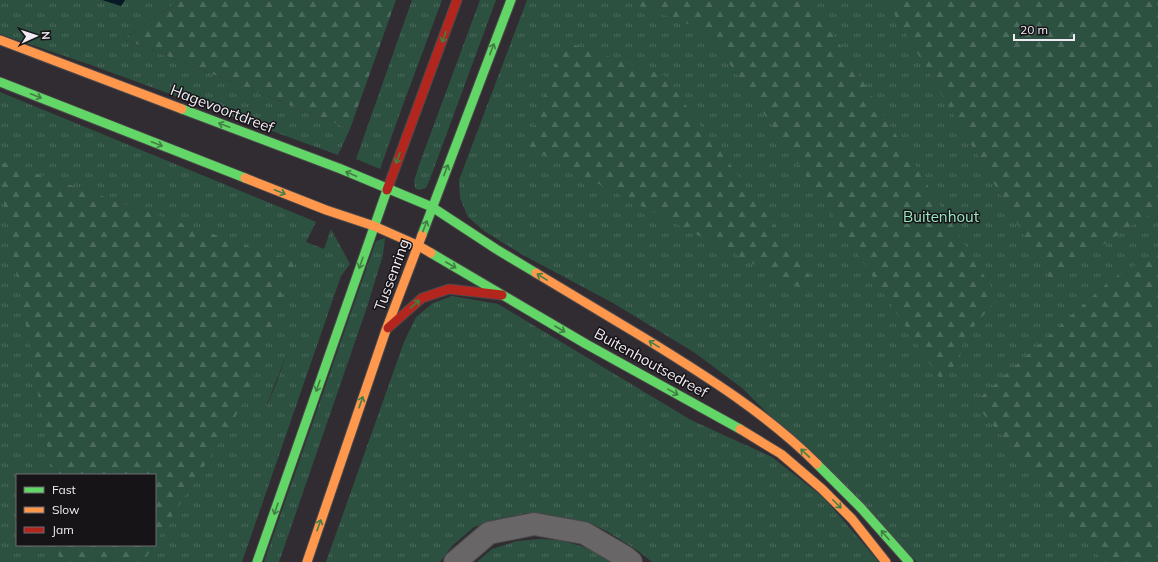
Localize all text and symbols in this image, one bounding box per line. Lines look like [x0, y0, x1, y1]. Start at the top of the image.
north arrow [16, 16, 56, 56]
scale bar [1014, 16, 1074, 42]
text: 20 m [1020, 22, 1048, 37]
one-way arrow [439, 30, 447, 42]
text: N [39, 31, 53, 40]
one-way arrow [489, 43, 497, 55]
street label: Hagevoortdreef [168, 80, 277, 137]
one-way arrow [30, 93, 42, 100]
one-way arrow [218, 120, 230, 128]
one-way arrow [151, 140, 163, 148]
one-way arrow [394, 152, 402, 164]
one-way arrow [443, 165, 451, 177]
one-way arrow [345, 169, 357, 177]
one-way arrow [274, 189, 286, 197]
park label: Buitenhout [903, 207, 979, 226]
one-way arrow [421, 221, 429, 233]
street label: Tussenring [370, 236, 413, 313]
one-way arrow [357, 257, 364, 270]
one-way arrow [445, 262, 457, 270]
one-way arrow [536, 272, 548, 280]
one-way arrow [410, 300, 421, 309]
street label: Buitenhoutsedreef [591, 323, 712, 402]
one-way arrow [554, 325, 566, 333]
one-way arrow [648, 339, 660, 347]
one-way arrow [314, 380, 322, 392]
one-way arrow [667, 388, 679, 396]
one-way arrow [358, 396, 366, 408]
one-way arrow [800, 448, 810, 457]
legend [16, 474, 156, 546]
text: Fast [52, 482, 76, 497]
one-way arrow [832, 499, 842, 509]
text: Slow [52, 502, 80, 517]
one-way arrow [271, 502, 279, 514]
one-way arrow [316, 519, 324, 531]
text: Jam [52, 522, 74, 537]
one-way arrow [880, 530, 890, 540]

